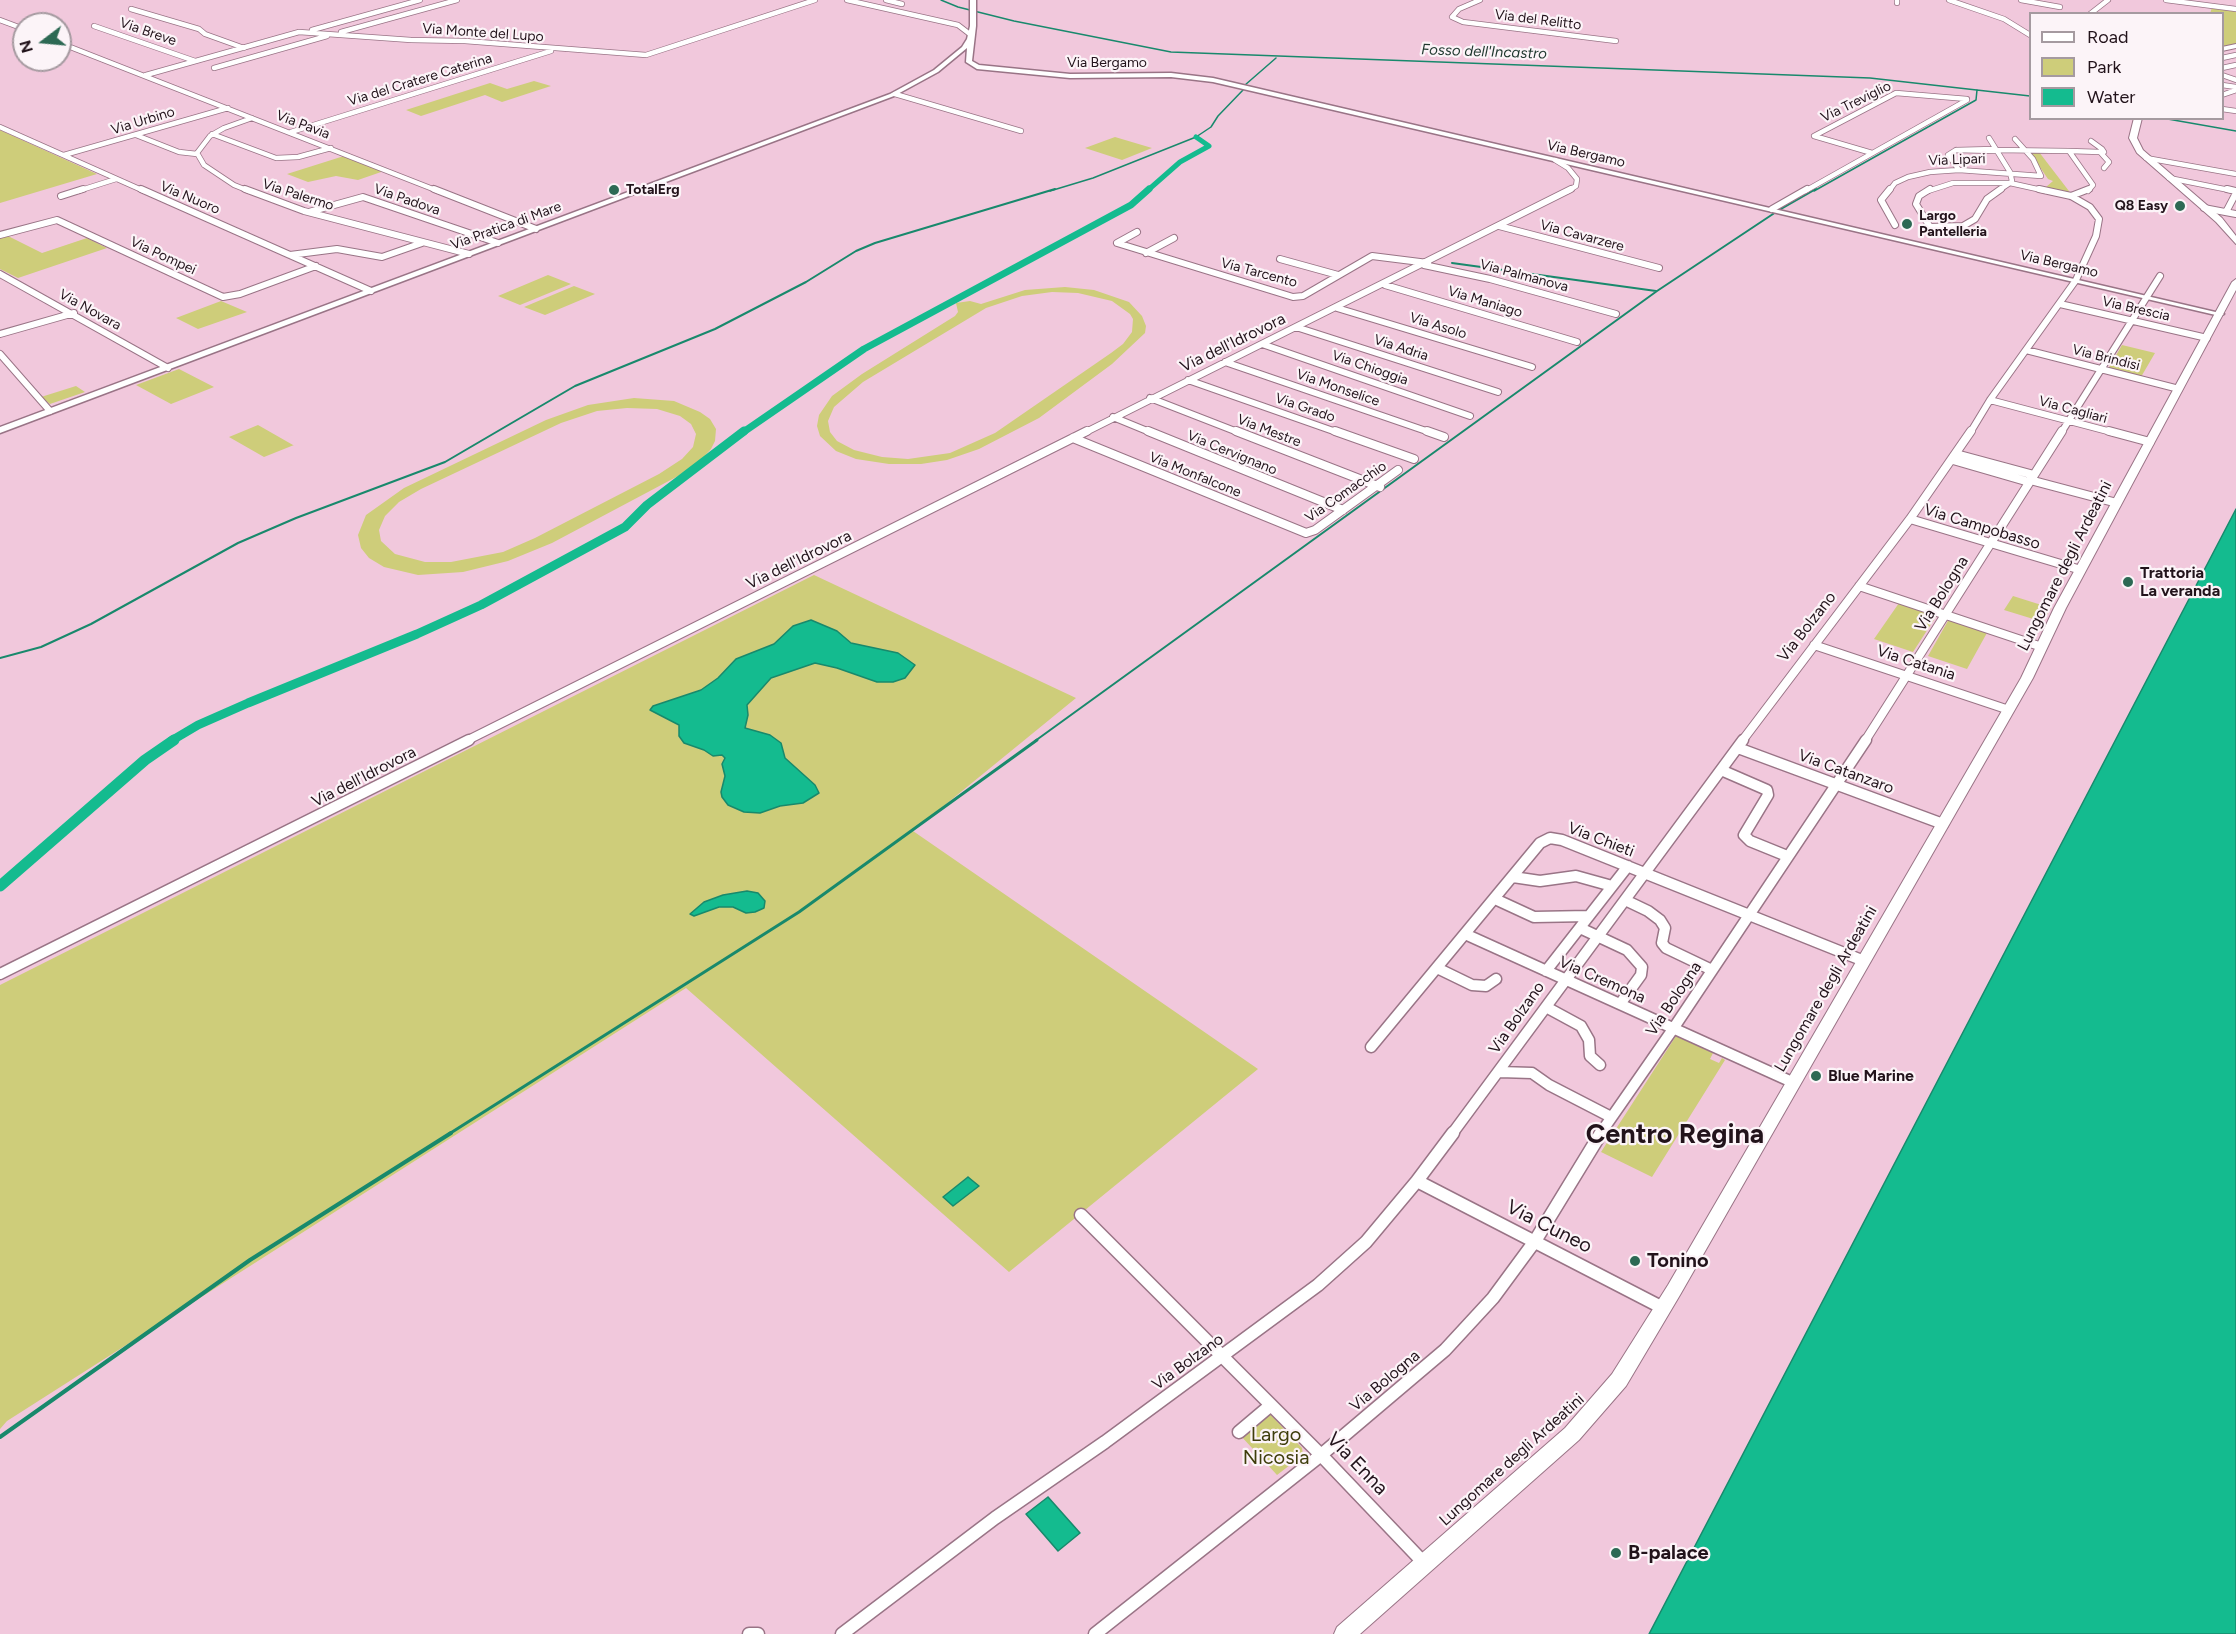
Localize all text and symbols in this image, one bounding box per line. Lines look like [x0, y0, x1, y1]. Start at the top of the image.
street label: Via del Relitto [1494, 6, 1582, 34]
north arrow [12, 12, 72, 72]
legend [2029, 12, 2224, 120]
street label: Via Breve [117, 14, 179, 50]
street label: Via Monte del Lupo [422, 20, 544, 46]
text: Road [2087, 26, 2128, 48]
text: N [15, 38, 37, 55]
water label: Fosso dell'Incastro [1421, 41, 1547, 63]
street label: Via del Cratere Caterina [346, 50, 494, 110]
street label: Via Bergamo [1067, 55, 1147, 71]
text: Park [2087, 56, 2121, 78]
street label: Via Treviglio [1818, 78, 1894, 126]
text: Water [2087, 86, 2135, 108]
street label: Via Urbino [109, 103, 177, 139]
street label: Via Pavia [274, 107, 332, 143]
street label: Via Bergamo [1545, 137, 1627, 171]
street label: Via Lipari [1928, 151, 1986, 169]
street label: Via Palermo [260, 176, 336, 214]
street label: Via Nuoro [158, 178, 222, 218]
street label: Via Padova [372, 181, 442, 219]
place label: TotalErg [626, 182, 680, 198]
marker: TotalErg [607, 183, 621, 197]
street label: Via Pratica di Mare [448, 198, 564, 254]
place label: Q8 Easy [2115, 198, 2168, 214]
marker: Q8 Easy [2173, 199, 2187, 213]
place label: Largo Pantelleria [1919, 208, 1987, 240]
street label: Via Cavarzere [1538, 217, 1626, 255]
marker: Largo Pantelleria [1900, 217, 1914, 231]
street label: Via Pompei [127, 233, 199, 279]
street label: Via Bergamo [2018, 247, 2100, 281]
street label: Via Tarcento [1219, 255, 1299, 291]
street label: Via Palmanova [1478, 256, 1570, 296]
street label: Via Maniago [1446, 283, 1524, 321]
street label: Via Novara [56, 286, 124, 334]
street label: Via Brescia [2101, 293, 2171, 325]
street label: Via dell'Idrovora [1177, 309, 1289, 377]
street label: Via Asolo [1407, 309, 1469, 343]
street label: Via Adria [1372, 331, 1430, 365]
street label: Via Brindisi [2070, 341, 2142, 375]
street label: Via Chioggia [1330, 347, 1410, 389]
street label: Via Monselice [1294, 366, 1382, 410]
street label: Via Grado [1273, 390, 1337, 426]
street label: Via Cagliari [2037, 393, 2109, 427]
street label: Via Mestre [1235, 411, 1303, 451]
street label: Via Cervignano [1185, 427, 1279, 479]
street label: Via Monfalcone [1147, 449, 1243, 501]
street label: Via Comacchio [1302, 458, 1390, 526]
street label: Lungomare degli Ardeatini [2014, 478, 2116, 654]
street label: Via Campobasso [1921, 500, 2043, 554]
street label: Via dell'Idrovora [743, 526, 855, 594]
street label: Via Bologna [1911, 553, 1973, 635]
place label: Trattoria La veranda [2140, 563, 2220, 601]
marker: Trattoria La veranda [2121, 575, 2135, 589]
street label: Via Bolzano [1774, 588, 1840, 666]
street label: Via Catania [1874, 641, 1958, 685]
street label: Via dell'Idrovora [309, 742, 419, 812]
street label: Via Catanzaro [1796, 746, 1896, 798]
street label: Via Chieti [1565, 819, 1637, 861]
street label: Lungomare degli Ardeatini [1771, 903, 1881, 1075]
street label: Via Cremona [1556, 952, 1648, 1008]
street label: Via Bologna [1642, 958, 1706, 1040]
street label: Via Bolzano [1485, 978, 1549, 1058]
place label: Blue Marine [1828, 1066, 1914, 1086]
marker: Blue Marine [1809, 1069, 1823, 1083]
district label: Centro Regina [1586, 1119, 1764, 1151]
street label: Via Cuneo [1502, 1195, 1596, 1259]
place label: Tonino [1647, 1249, 1709, 1273]
marker: Tonino [1628, 1254, 1642, 1268]
street label: Via Bolzano [1148, 1330, 1228, 1394]
street label: Via Bologna [1346, 1346, 1424, 1416]
street label: Lungomare degli Ardeatini [1436, 1390, 1588, 1530]
park label: Largo Nicosia [1243, 1423, 1309, 1470]
street label: Via Enna [1321, 1428, 1393, 1500]
place label: B-palace [1628, 1541, 1709, 1565]
marker: B-palace [1609, 1546, 1623, 1560]

